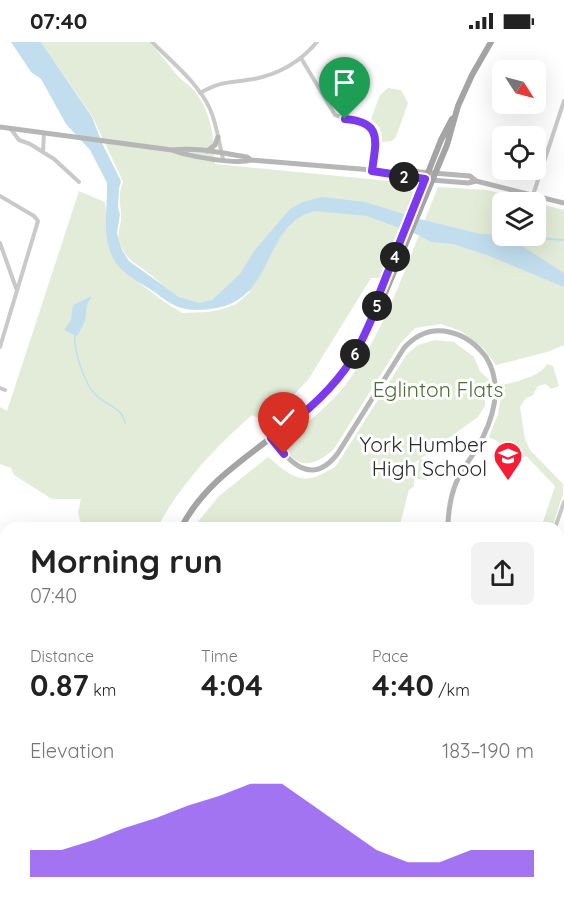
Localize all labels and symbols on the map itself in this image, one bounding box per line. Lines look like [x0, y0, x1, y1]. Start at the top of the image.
pin [319, 57, 370, 119]
north arrow [492, 60, 546, 114]
pin: 2 [389, 162, 419, 192]
pin: 4 [380, 242, 410, 272]
pin: 5 [362, 291, 392, 321]
pin: 6 [340, 339, 370, 369]
park label: Eglinton Flats [373, 376, 503, 402]
pin [258, 392, 309, 454]
place label: York Humber High School [359, 431, 487, 481]
school or university icon: York Humber High School [492, 440, 524, 482]

